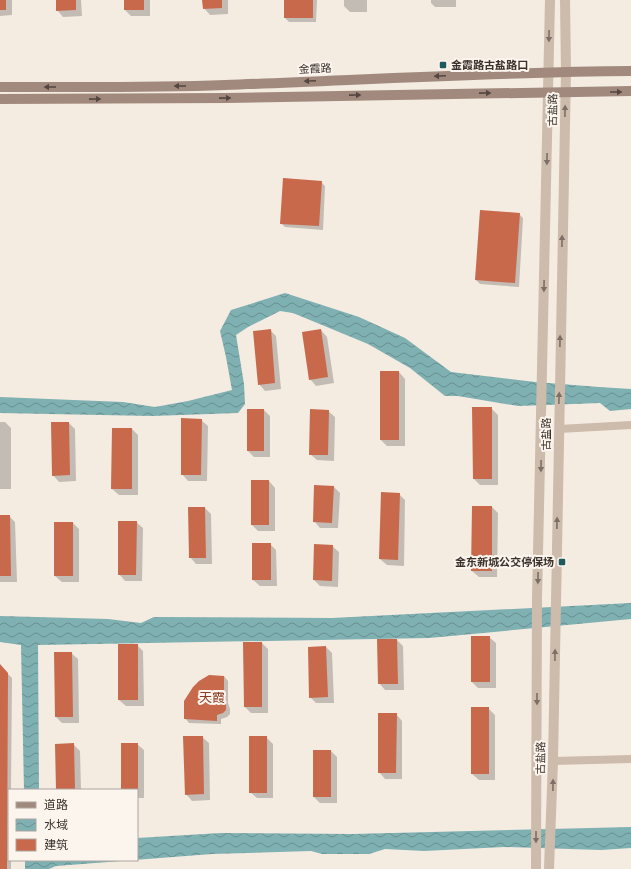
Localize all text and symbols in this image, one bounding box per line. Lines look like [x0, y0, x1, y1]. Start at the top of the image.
one-way arrow [546, 30, 553, 42]
place label: 金霞路古盐路口 [451, 59, 528, 72]
marker: 金霞路古盐路口 [438, 60, 448, 70]
street label: 金霞路 [298, 62, 332, 76]
one-way arrow [434, 72, 446, 79]
one-way arrow [303, 78, 316, 84]
one-way arrow [174, 82, 186, 89]
one-way arrow [43, 84, 56, 90]
one-way arrow [610, 89, 623, 95]
one-way arrow [479, 90, 492, 96]
one-way arrow [349, 92, 362, 98]
street label: 古盐路 [546, 93, 560, 127]
one-way arrow [219, 95, 232, 101]
one-way arrow [89, 96, 102, 102]
one-way arrow [562, 104, 568, 117]
one-way arrow [544, 153, 550, 166]
one-way arrow [559, 234, 565, 247]
one-way arrow [541, 280, 548, 292]
one-way arrow [557, 334, 563, 347]
one-way arrow [556, 391, 562, 404]
street label: 古盐路 [540, 418, 553, 451]
one-way arrow [537, 460, 544, 472]
one-way arrow [554, 516, 560, 529]
place label: 金东新城公交停保场 [455, 556, 554, 569]
marker: 金东新城公交停保场 [557, 557, 567, 567]
one-way arrow [535, 572, 541, 585]
one-way arrow [552, 648, 558, 661]
district label: 天霞 [199, 690, 225, 705]
one-way arrow [534, 693, 540, 706]
street label: 古盐路 [534, 741, 548, 775]
one-way arrow [549, 779, 556, 791]
legend [8, 789, 138, 861]
text: 道路 [44, 798, 68, 812]
text: 水域 [44, 818, 68, 832]
one-way arrow [533, 831, 539, 844]
text: 建筑 [44, 838, 68, 852]

